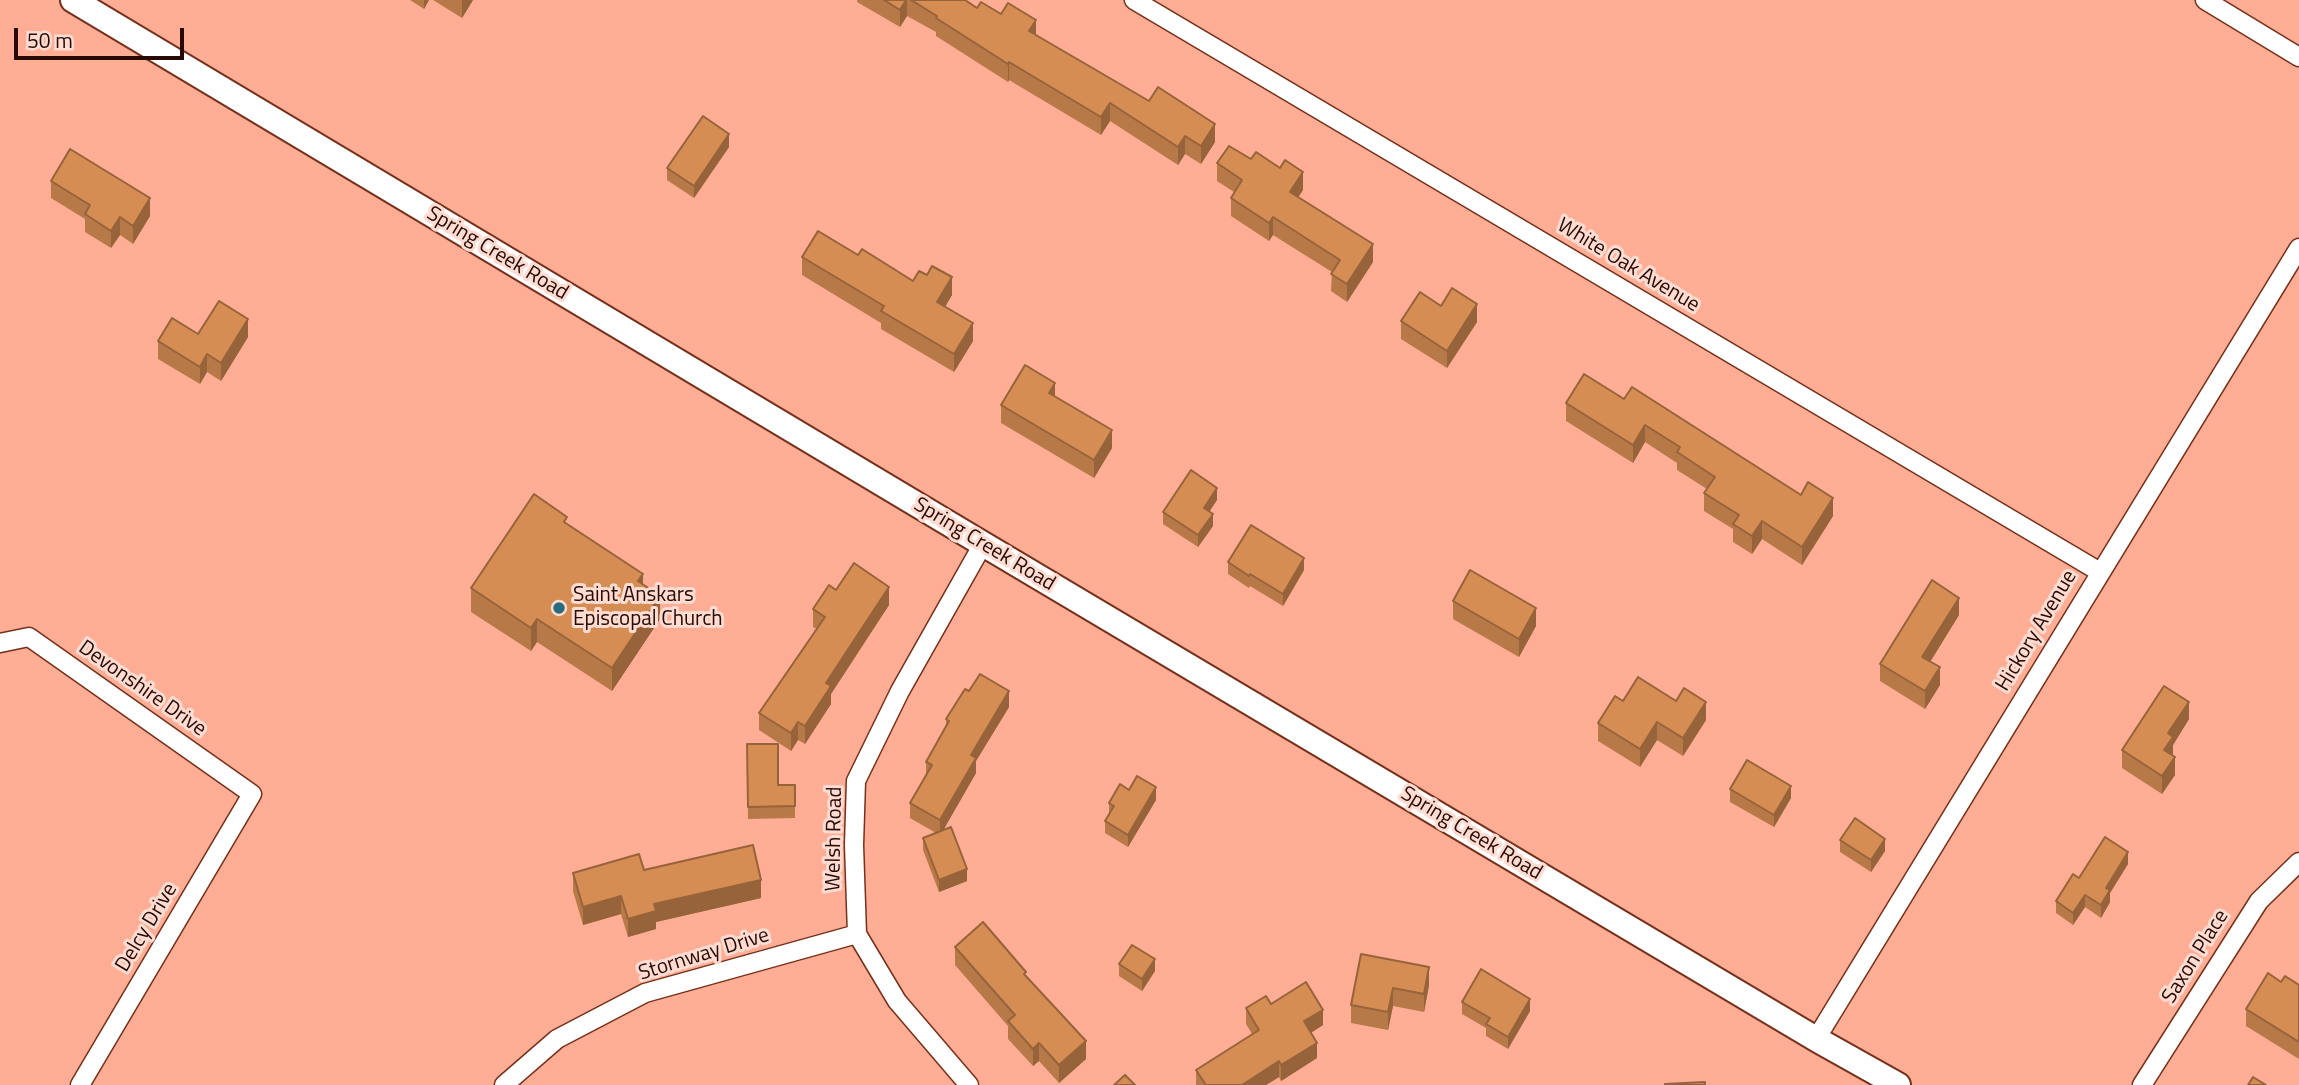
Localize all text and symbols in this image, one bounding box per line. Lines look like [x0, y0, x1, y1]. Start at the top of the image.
scale bar [18, 14, 187, 58]
text: 50 m [27, 24, 73, 56]
street label: Spring Creek Road [422, 202, 572, 306]
street label: White Oak Avenue [1552, 214, 1704, 318]
street label: Spring Creek Road [909, 493, 1059, 597]
street label: Hickory Avenue [1991, 566, 2083, 696]
place label: Saint Anskars Episcopal Church [573, 583, 723, 633]
marker: Saint Anskars Episcopal Church [551, 600, 567, 616]
street label: Devonshire Drive [73, 636, 211, 742]
street label: Spring Creek Road [1396, 782, 1546, 886]
street label: Welsh Road [821, 786, 849, 892]
street label: Delcy Drive [111, 879, 183, 977]
street label: Saxon Place [2157, 906, 2235, 1008]
street label: Stornway Drive [636, 923, 772, 987]

